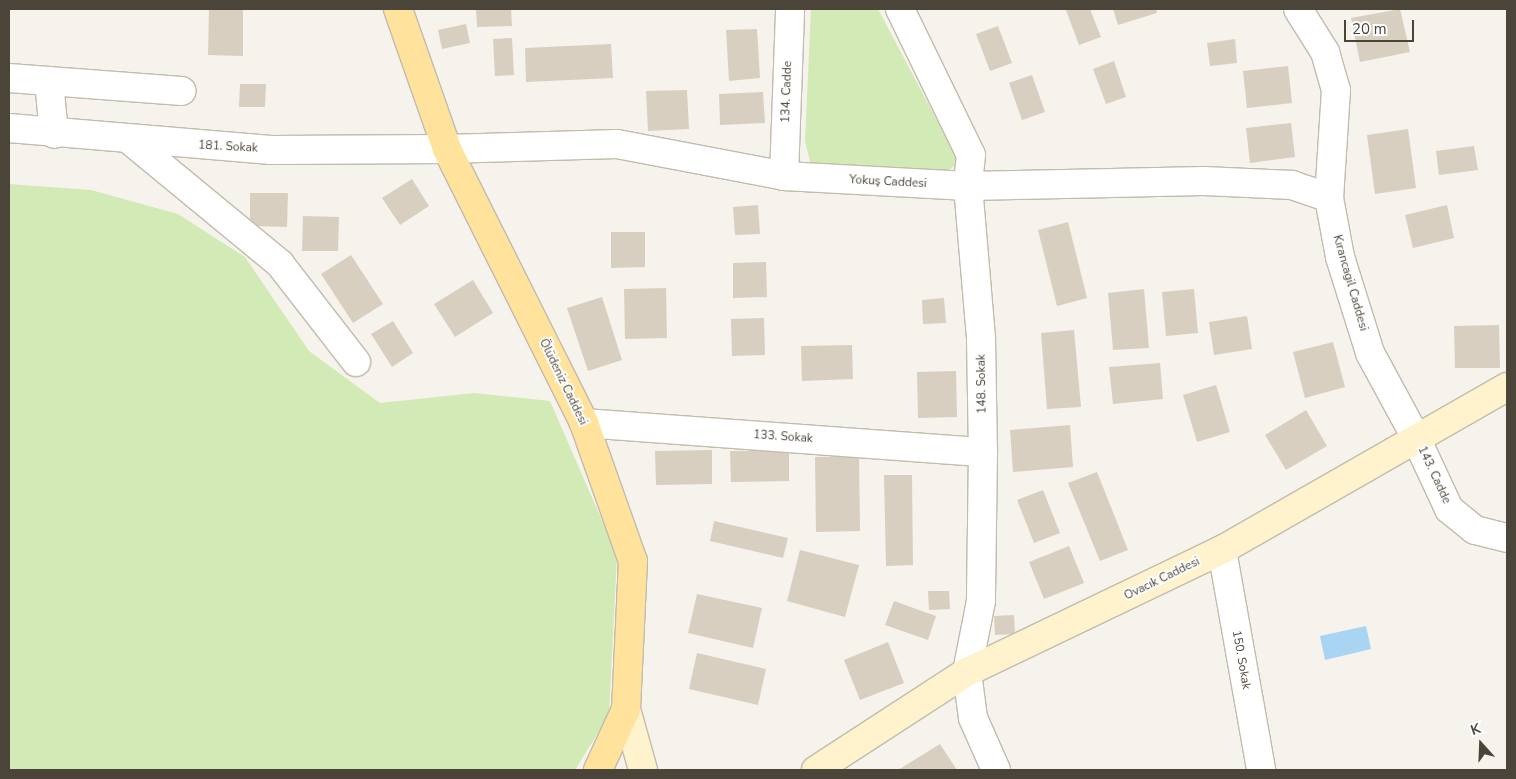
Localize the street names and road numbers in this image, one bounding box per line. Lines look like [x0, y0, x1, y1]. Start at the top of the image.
street label: 134. Cadde [779, 61, 795, 123]
street label: 181. Sokak [198, 138, 258, 156]
street label: Yokuş Caddesi [849, 173, 927, 191]
street label: Kırancagil Caddesi [1329, 233, 1371, 333]
street label: Ölüdeniz Caddesi [536, 336, 590, 428]
street label: 148. Sokak [974, 354, 990, 414]
street label: 133. Sokak [753, 428, 813, 446]
street label: 143. Cadde [1414, 444, 1454, 506]
street label: Ovacık Caddesi [1122, 555, 1202, 603]
street label: 150. Sokak [1229, 629, 1253, 691]

